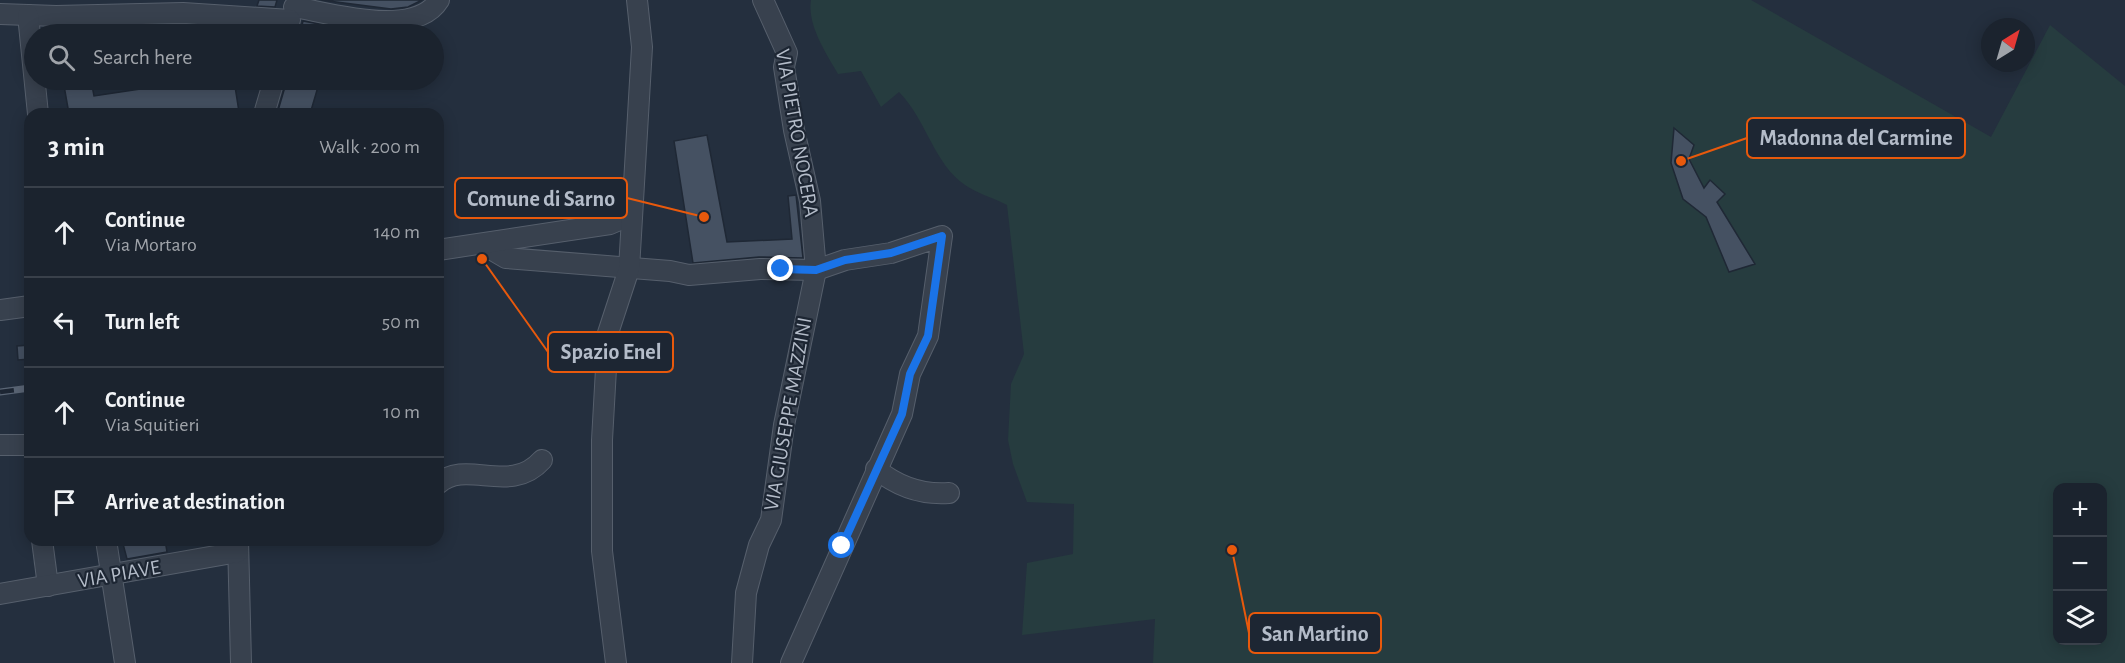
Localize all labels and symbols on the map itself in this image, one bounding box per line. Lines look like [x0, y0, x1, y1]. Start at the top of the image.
north arrow [1981, 18, 2035, 72]
street label: VIA PIETRO NOCERA [772, 47, 822, 219]
callout: Madonna del Carmine [1747, 118, 1965, 158]
text: Madonna del Carmine [1759, 127, 1953, 149]
callout: Comune di Sarno [455, 178, 627, 218]
text: Comune di Sarno [467, 188, 615, 210]
route end [767, 255, 793, 281]
street label: VIA GIUSEPPE MAZZINI [761, 315, 815, 513]
callout: Spazio Enel [548, 332, 673, 372]
text: Spazio Enel [561, 341, 661, 363]
route start [828, 532, 854, 558]
street label: VIA PIAVE [76, 556, 162, 592]
callout: San Martino [1249, 613, 1381, 653]
text: San Martino [1261, 623, 1369, 645]

